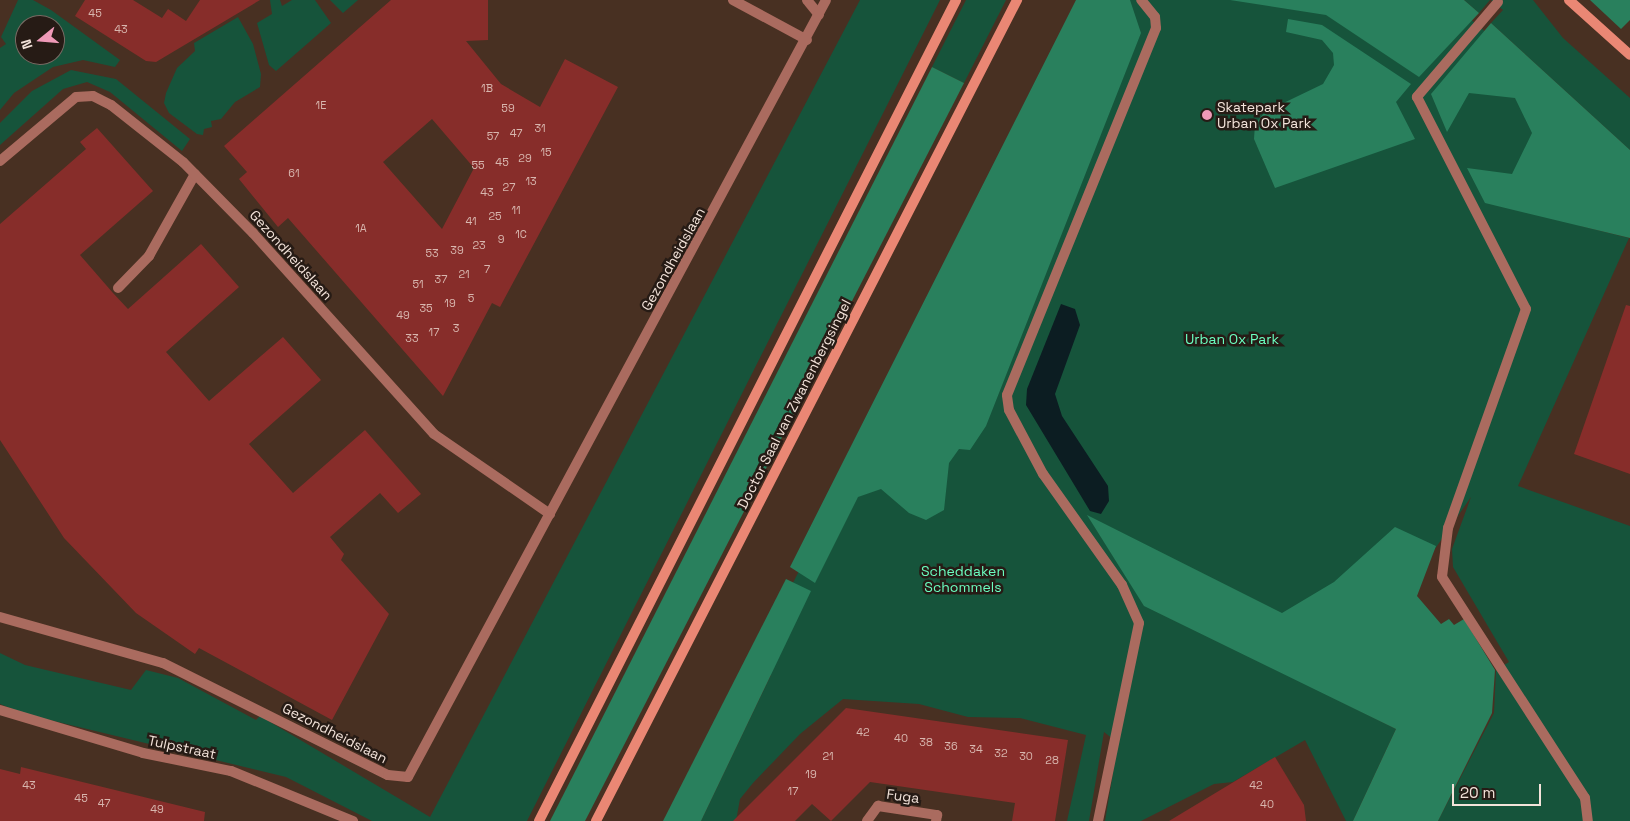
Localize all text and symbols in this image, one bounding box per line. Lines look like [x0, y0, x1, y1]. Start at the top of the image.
house number: 45 [88, 6, 102, 20]
north arrow [15, 15, 65, 65]
house number: 43 [114, 22, 128, 36]
text: N [17, 37, 37, 51]
house number: 1B [481, 81, 493, 95]
house number: 1E [316, 98, 326, 112]
place label: Skatepark Urban Ox Park [1217, 99, 1311, 132]
house number: 59 [501, 101, 515, 115]
marker: Skatepark Urban Ox Park [1201, 109, 1213, 121]
house number: 31 [534, 121, 546, 135]
house number: 47 [510, 126, 522, 140]
house number: 57 [487, 129, 499, 143]
house number: 15 [540, 145, 552, 159]
house number: 29 [518, 151, 532, 165]
house number: 45 [495, 155, 509, 169]
house number: 55 [471, 158, 485, 172]
house number: 61 [288, 166, 300, 180]
house number: 13 [525, 174, 537, 188]
house number: 27 [503, 180, 515, 194]
house number: 43 [480, 185, 494, 199]
house number: 11 [511, 203, 521, 217]
street label: Gezondheidslaan [638, 204, 708, 314]
street label: Gezondheidslaan [246, 207, 336, 303]
house number: 25 [488, 209, 502, 223]
house number: 41 [465, 214, 477, 228]
house number: 1A [355, 221, 367, 235]
house number: 1C [515, 227, 527, 241]
house number: 9 [498, 232, 504, 246]
house number: 23 [472, 238, 486, 252]
house number: 39 [450, 243, 464, 257]
house number: 53 [425, 246, 439, 260]
house number: 7 [484, 262, 490, 276]
house number: 21 [458, 267, 470, 281]
house number: 37 [435, 272, 447, 286]
house number: 51 [412, 277, 424, 291]
house number: 5 [468, 291, 474, 305]
house number: 19 [444, 296, 456, 310]
street label: Doctor Saal van Zwanenbergsingel [734, 296, 854, 512]
house number: 35 [419, 301, 433, 315]
house number: 49 [396, 308, 410, 322]
house number: 3 [453, 321, 459, 335]
house number: 17 [429, 325, 439, 339]
house number: 33 [405, 331, 419, 345]
park label: Urban Ox Park [1185, 331, 1279, 347]
park label: Scheddaken Schommels [921, 563, 1005, 596]
street label: Gezondheidslaan [280, 699, 390, 767]
house number: 42 [856, 725, 870, 739]
house number: 40 [894, 731, 908, 745]
street label: Tulpstraat [147, 732, 217, 762]
house number: 38 [919, 735, 933, 749]
house number: 36 [944, 739, 958, 753]
house number: 34 [969, 742, 983, 756]
house number: 32 [994, 746, 1008, 760]
house number: 21 [822, 749, 834, 763]
house number: 30 [1019, 749, 1033, 763]
house number: 28 [1045, 753, 1059, 767]
house number: 19 [805, 767, 817, 781]
scale bar [1455, 774, 1544, 806]
house number: 43 [22, 778, 36, 792]
house number: 42 [1249, 778, 1263, 792]
text: 20 m [1460, 783, 1495, 802]
house number: 17 [788, 784, 798, 798]
street label: Fuga [885, 785, 921, 807]
house number: 45 [74, 791, 88, 805]
house number: 47 [98, 796, 110, 810]
house number: 40 [1260, 797, 1274, 811]
house number: 49 [150, 802, 164, 816]

